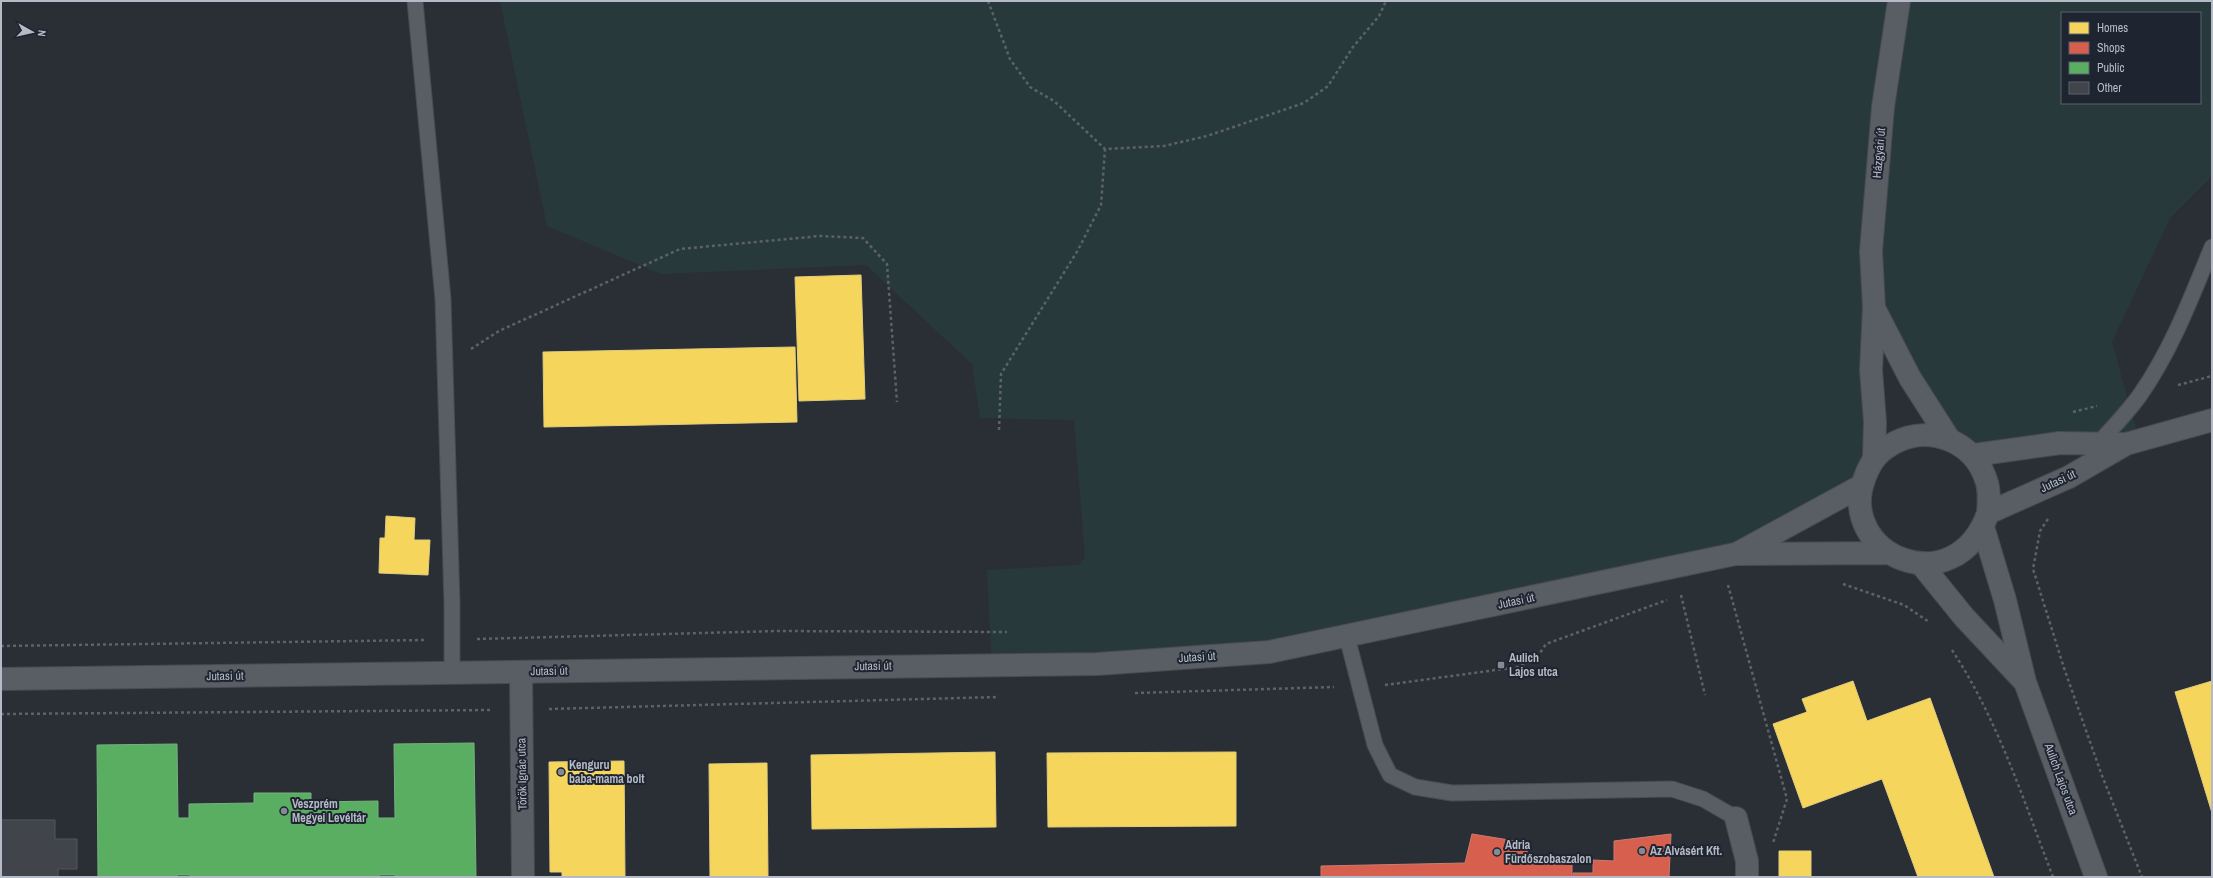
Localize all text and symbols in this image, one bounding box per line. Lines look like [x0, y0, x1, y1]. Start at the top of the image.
north arrow [12, 12, 52, 52]
legend [2061, 12, 2201, 104]
text: Homes [2097, 20, 2128, 36]
text: N [35, 29, 49, 38]
text: Shops [2097, 40, 2125, 56]
text: Public [2097, 60, 2124, 76]
text: Other [2097, 80, 2122, 96]
street label: Házgyári út [1869, 127, 1889, 179]
street label: Jutasi út [2038, 466, 2078, 496]
street label: Jutasi út [1496, 589, 1536, 613]
street label: Jutasi út [1178, 648, 1216, 666]
place label: Aulich Lajos utca [1509, 650, 1558, 680]
street label: Jutasi út [854, 658, 892, 674]
marker: Aulich Lajos utca [1496, 660, 1506, 670]
street label: Jutasi út [530, 663, 568, 679]
street label: Jutasi út [206, 668, 244, 684]
street label: Török Ignác utca [513, 737, 531, 810]
street label: Aulich Lajos utca [2040, 740, 2082, 817]
place label: Kenguru baba-mama bolt [569, 757, 645, 787]
marker: Kenguru baba-mama bolt [556, 767, 566, 777]
place label: Veszprém Megyei Levéltár [292, 796, 366, 826]
marker: Veszprém Megyei Levéltár [279, 806, 289, 816]
place label: Adria Fürdőszobaszalon [1505, 837, 1591, 867]
place label: Az Alvásért Kft. [1650, 843, 1723, 859]
marker: Az Alvásért Kft. [1637, 846, 1647, 856]
marker: Adria Fürdőszobaszalon [1492, 847, 1502, 857]

